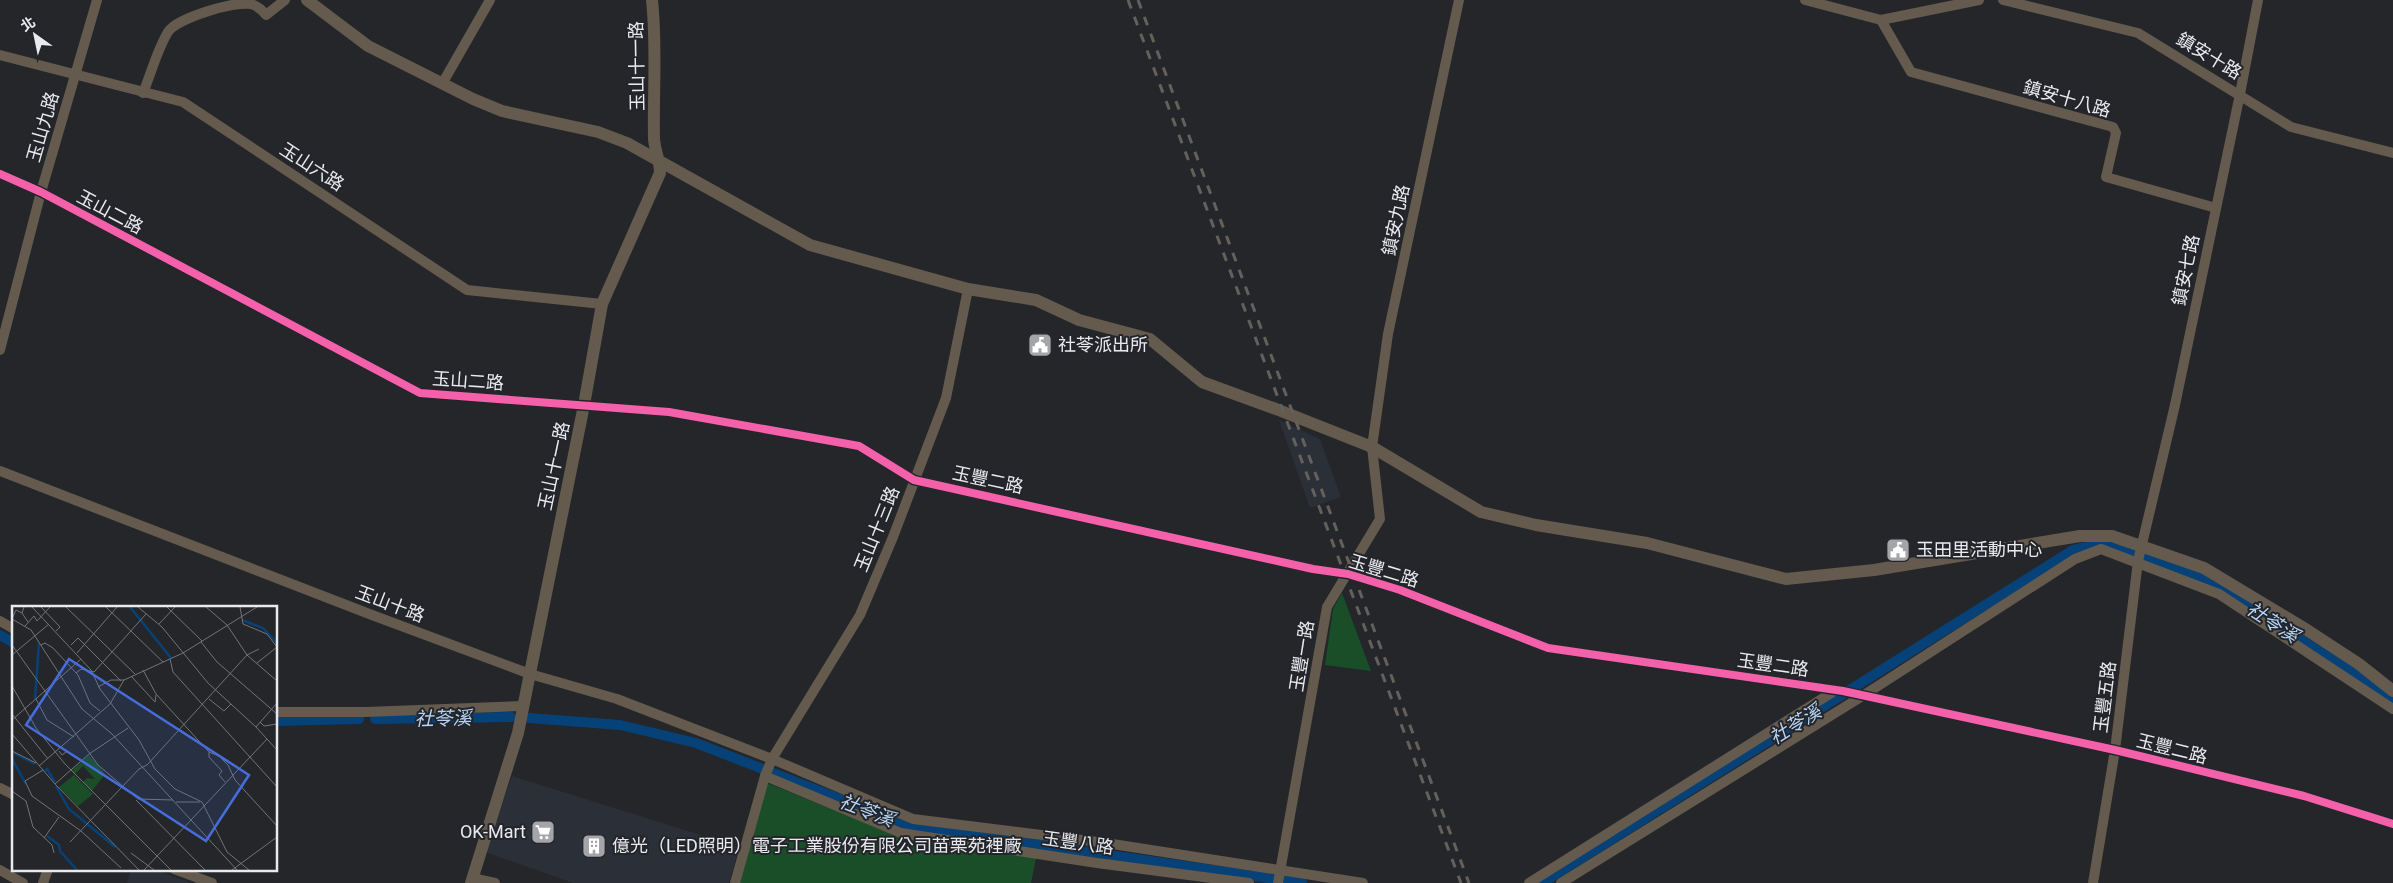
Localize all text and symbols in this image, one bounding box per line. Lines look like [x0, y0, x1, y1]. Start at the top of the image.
north arrow [10, 10, 60, 60]
text: 北 [18, 14, 38, 35]
street label: 玉山十一路 [625, 21, 648, 111]
street label: 鎮安十路 [2173, 28, 2246, 83]
street label: 鎮安十八路 [2021, 76, 2113, 121]
street label: 玉山九路 [23, 89, 63, 164]
street label: 玉山六路 [276, 138, 348, 195]
street label: 鎮安九路 [1378, 182, 1413, 257]
street label: 玉山二路 [74, 185, 147, 238]
street label: 鎮安七路 [2168, 232, 2203, 307]
public building icon: 社苓派出所 [1027, 332, 1053, 358]
place label: 社苓派出所 [1058, 334, 1148, 355]
street label: 玉山二路 [431, 368, 505, 393]
street label: 玉山十一路 [534, 420, 573, 512]
street label: 玉豐二路 [951, 462, 1026, 497]
street label: 玉山十三路 [850, 483, 903, 574]
public building icon: 玉田里活動中心 [1885, 537, 1911, 563]
place label: 玉田里活動中心 [1916, 539, 2042, 560]
street label: 玉豐二路 [1347, 550, 1422, 591]
street label: 玉山十路 [353, 581, 428, 626]
water label: 社苓溪 [2243, 597, 2305, 649]
inset map [12, 606, 278, 870]
street label: 玉豐一路 [1286, 619, 1318, 693]
street label: 玉豐二路 [1736, 649, 1810, 680]
street label: 玉豐五路 [2090, 660, 2119, 734]
water label: 社苓溪 [1765, 698, 1828, 749]
water label: 社苓溪 [414, 706, 475, 730]
street label: 玉豐二路 [2135, 730, 2210, 767]
water label: 社苓溪 [836, 790, 900, 832]
supermarket icon: OK-Mart [530, 819, 556, 845]
place label: OK-Mart [460, 821, 526, 842]
street label: 玉豐八路 [1041, 827, 1115, 858]
building icon: 億光（LED照明）電子工業股份有限公司苗栗苑裡廠 [581, 833, 607, 859]
place label: 億光（LED照明）電子工業股份有限公司苗栗苑裡廠 [612, 835, 1022, 856]

